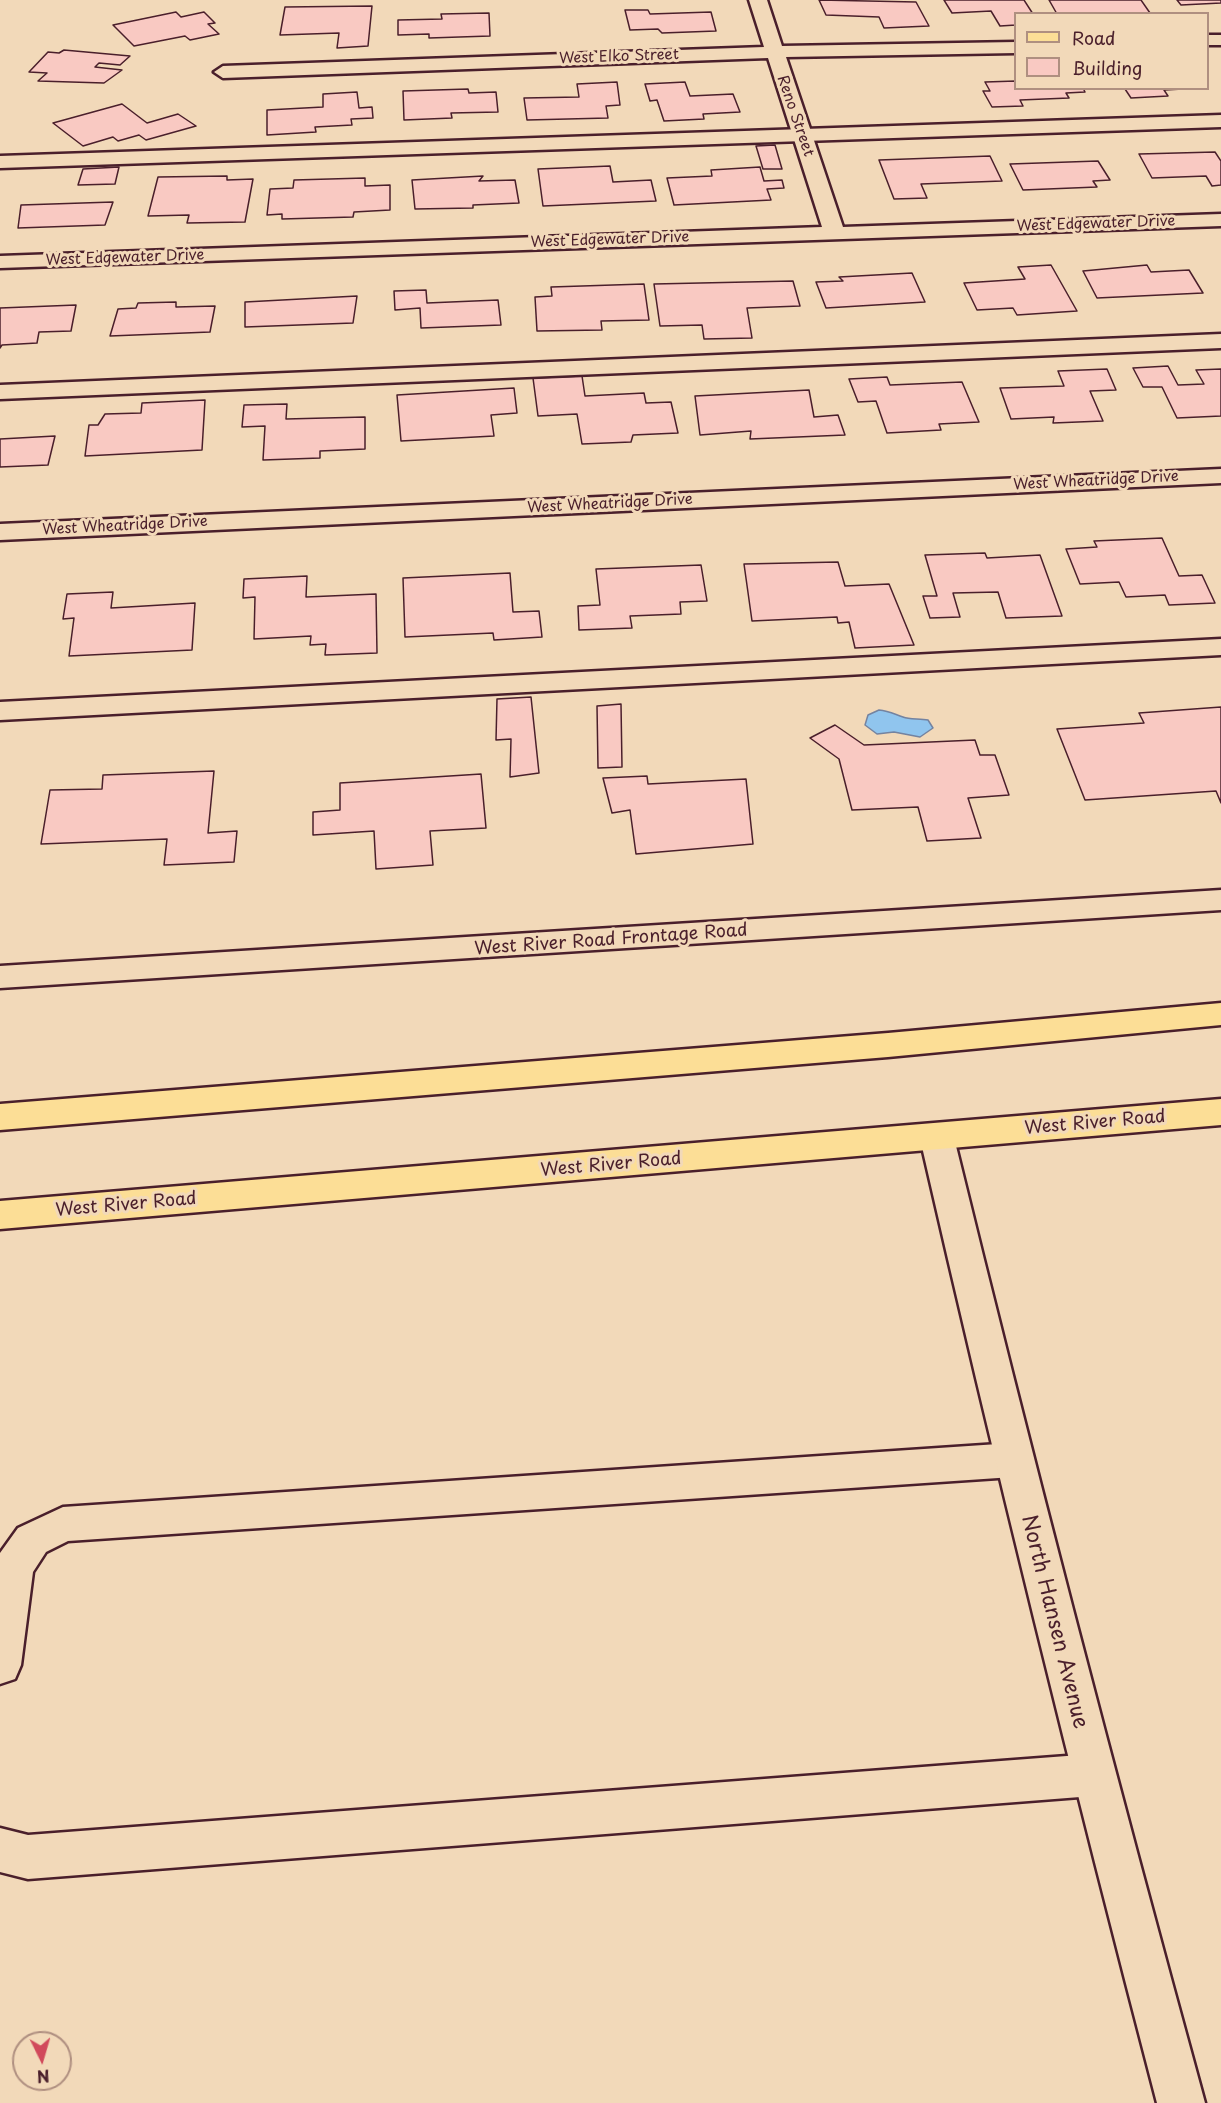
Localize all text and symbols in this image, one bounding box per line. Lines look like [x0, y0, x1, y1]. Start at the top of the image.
legend [1014, 12, 1209, 90]
text: Road [1072, 24, 1116, 51]
street label: West Elko Street [559, 46, 679, 68]
text: Building [1072, 54, 1142, 81]
street label: Reno Street [773, 73, 817, 159]
street label: West Edgewater Drive [1016, 212, 1176, 236]
street label: West Edgewater Drive [530, 228, 690, 252]
street label: West Edgewater Drive [45, 246, 205, 270]
street label: West Wheatridge Drive [1013, 468, 1179, 494]
street label: West Wheatridge Drive [527, 491, 693, 517]
street label: West Wheatridge Drive [42, 513, 208, 539]
street label: West River Road Frontage Road [474, 920, 748, 960]
street label: West River Road [1024, 1106, 1166, 1140]
street label: West River Road [540, 1148, 682, 1182]
street label: West River Road [55, 1188, 197, 1222]
street label: North Hansen Avenue [1015, 1513, 1093, 1731]
north arrow [12, 2031, 72, 2091]
text: N [36, 2064, 51, 2089]

